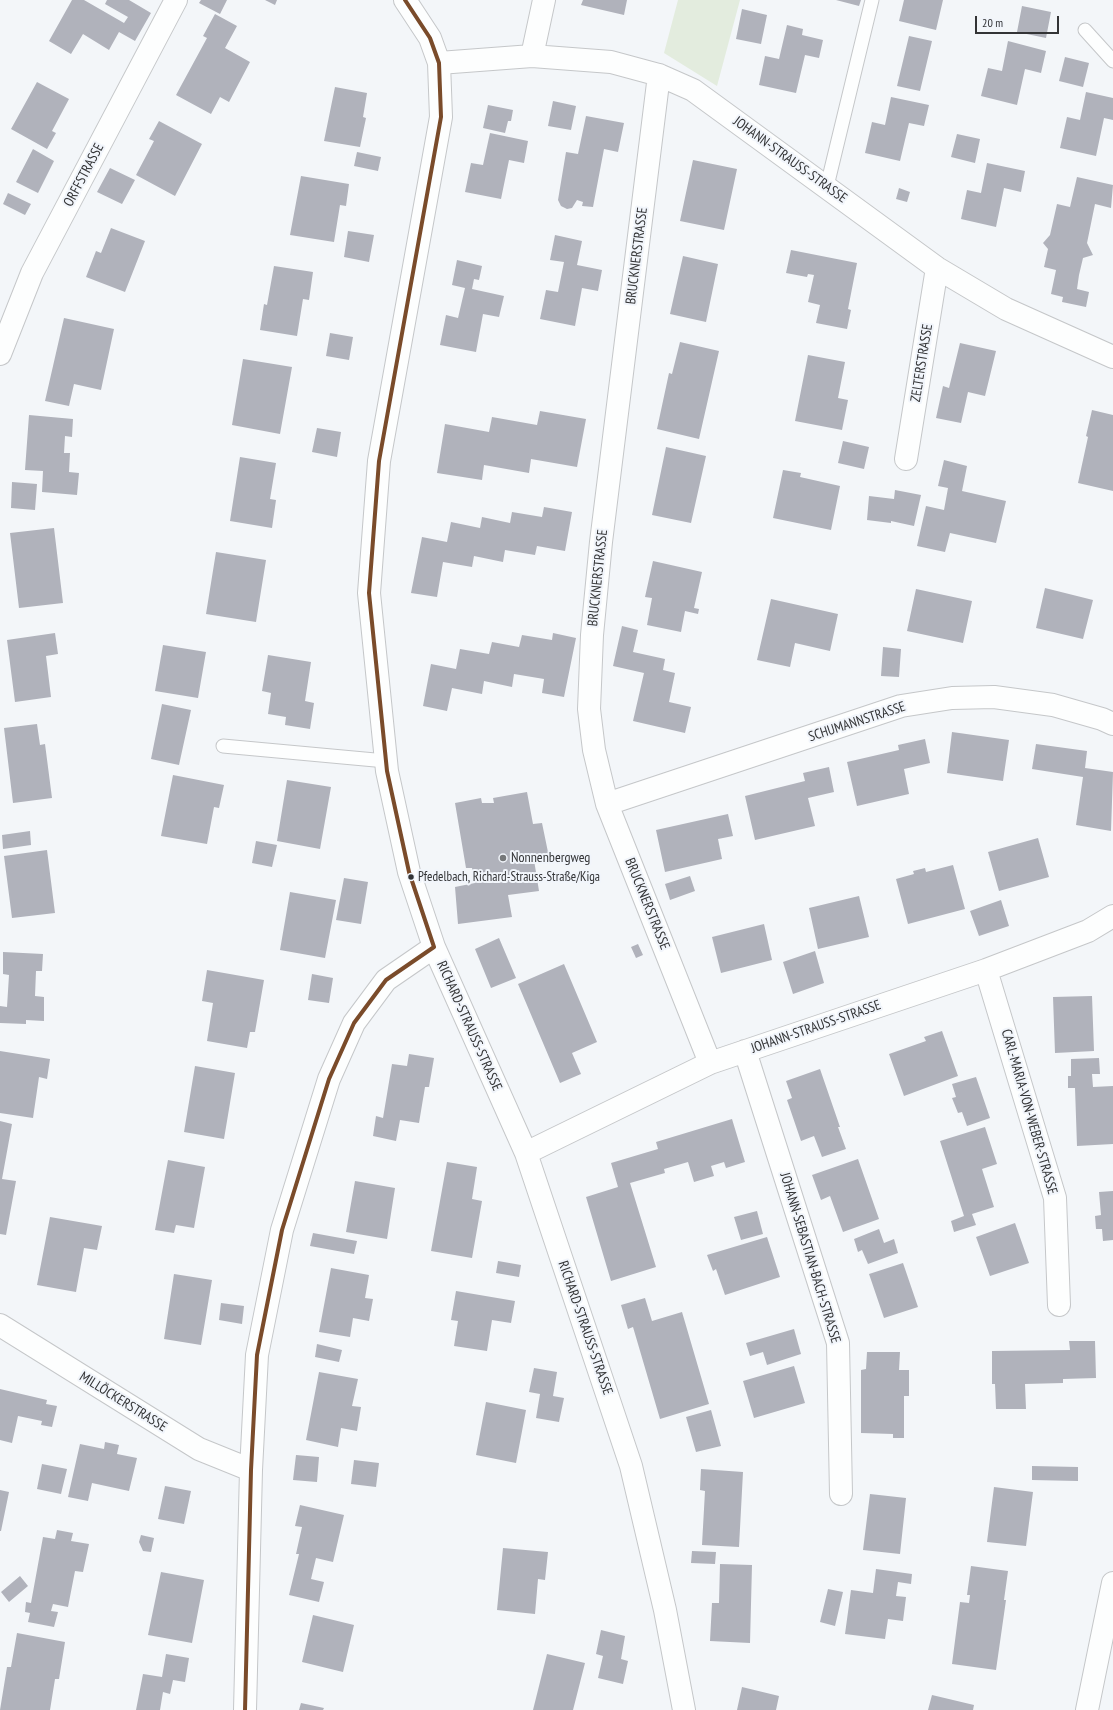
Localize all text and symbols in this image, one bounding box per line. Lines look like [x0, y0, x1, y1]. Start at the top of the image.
scale bar [977, 8, 1061, 34]
text: 20 m [982, 15, 1003, 30]
street label: JOHANN-STRAUSS-STRASSE [730, 113, 850, 207]
street label: ORFFSTRASSE [60, 140, 108, 210]
street label: BRUCKNERSTRASSE [623, 207, 651, 305]
street label: ZELTERSTRASSE [908, 323, 936, 403]
street label: BRUCKNERSTRASSE [585, 529, 611, 627]
street label: SCHUMANNSTRASSE [806, 698, 908, 746]
place label: Nonnenbergweg [511, 850, 590, 866]
marker: Nonnenbergweg [498, 853, 508, 863]
street label: BRUCKNERSTRASSE [621, 856, 673, 952]
place label: Pfedelbach, Richard-Strauss-Straße/Kiga [418, 869, 600, 885]
marker: Pfedelbach, Richard-Strauss-Straße/Kiga [406, 872, 416, 882]
street label: RICHARD-STRAUSS-STRASSE [433, 958, 505, 1094]
street label: JOHANN-STRAUSS-STRASSE [749, 997, 883, 1057]
street label: CARL-MARIA-VON-WEBER-STRASSE [997, 1027, 1061, 1197]
street label: JOHANN-SEBASTIAN-BACH-STRASSE [776, 1171, 844, 1345]
street label: RICHARD-STRAUSS-STRASSE [554, 1259, 616, 1397]
street label: MILLÖCKERSTRASSE [76, 1368, 170, 1436]

